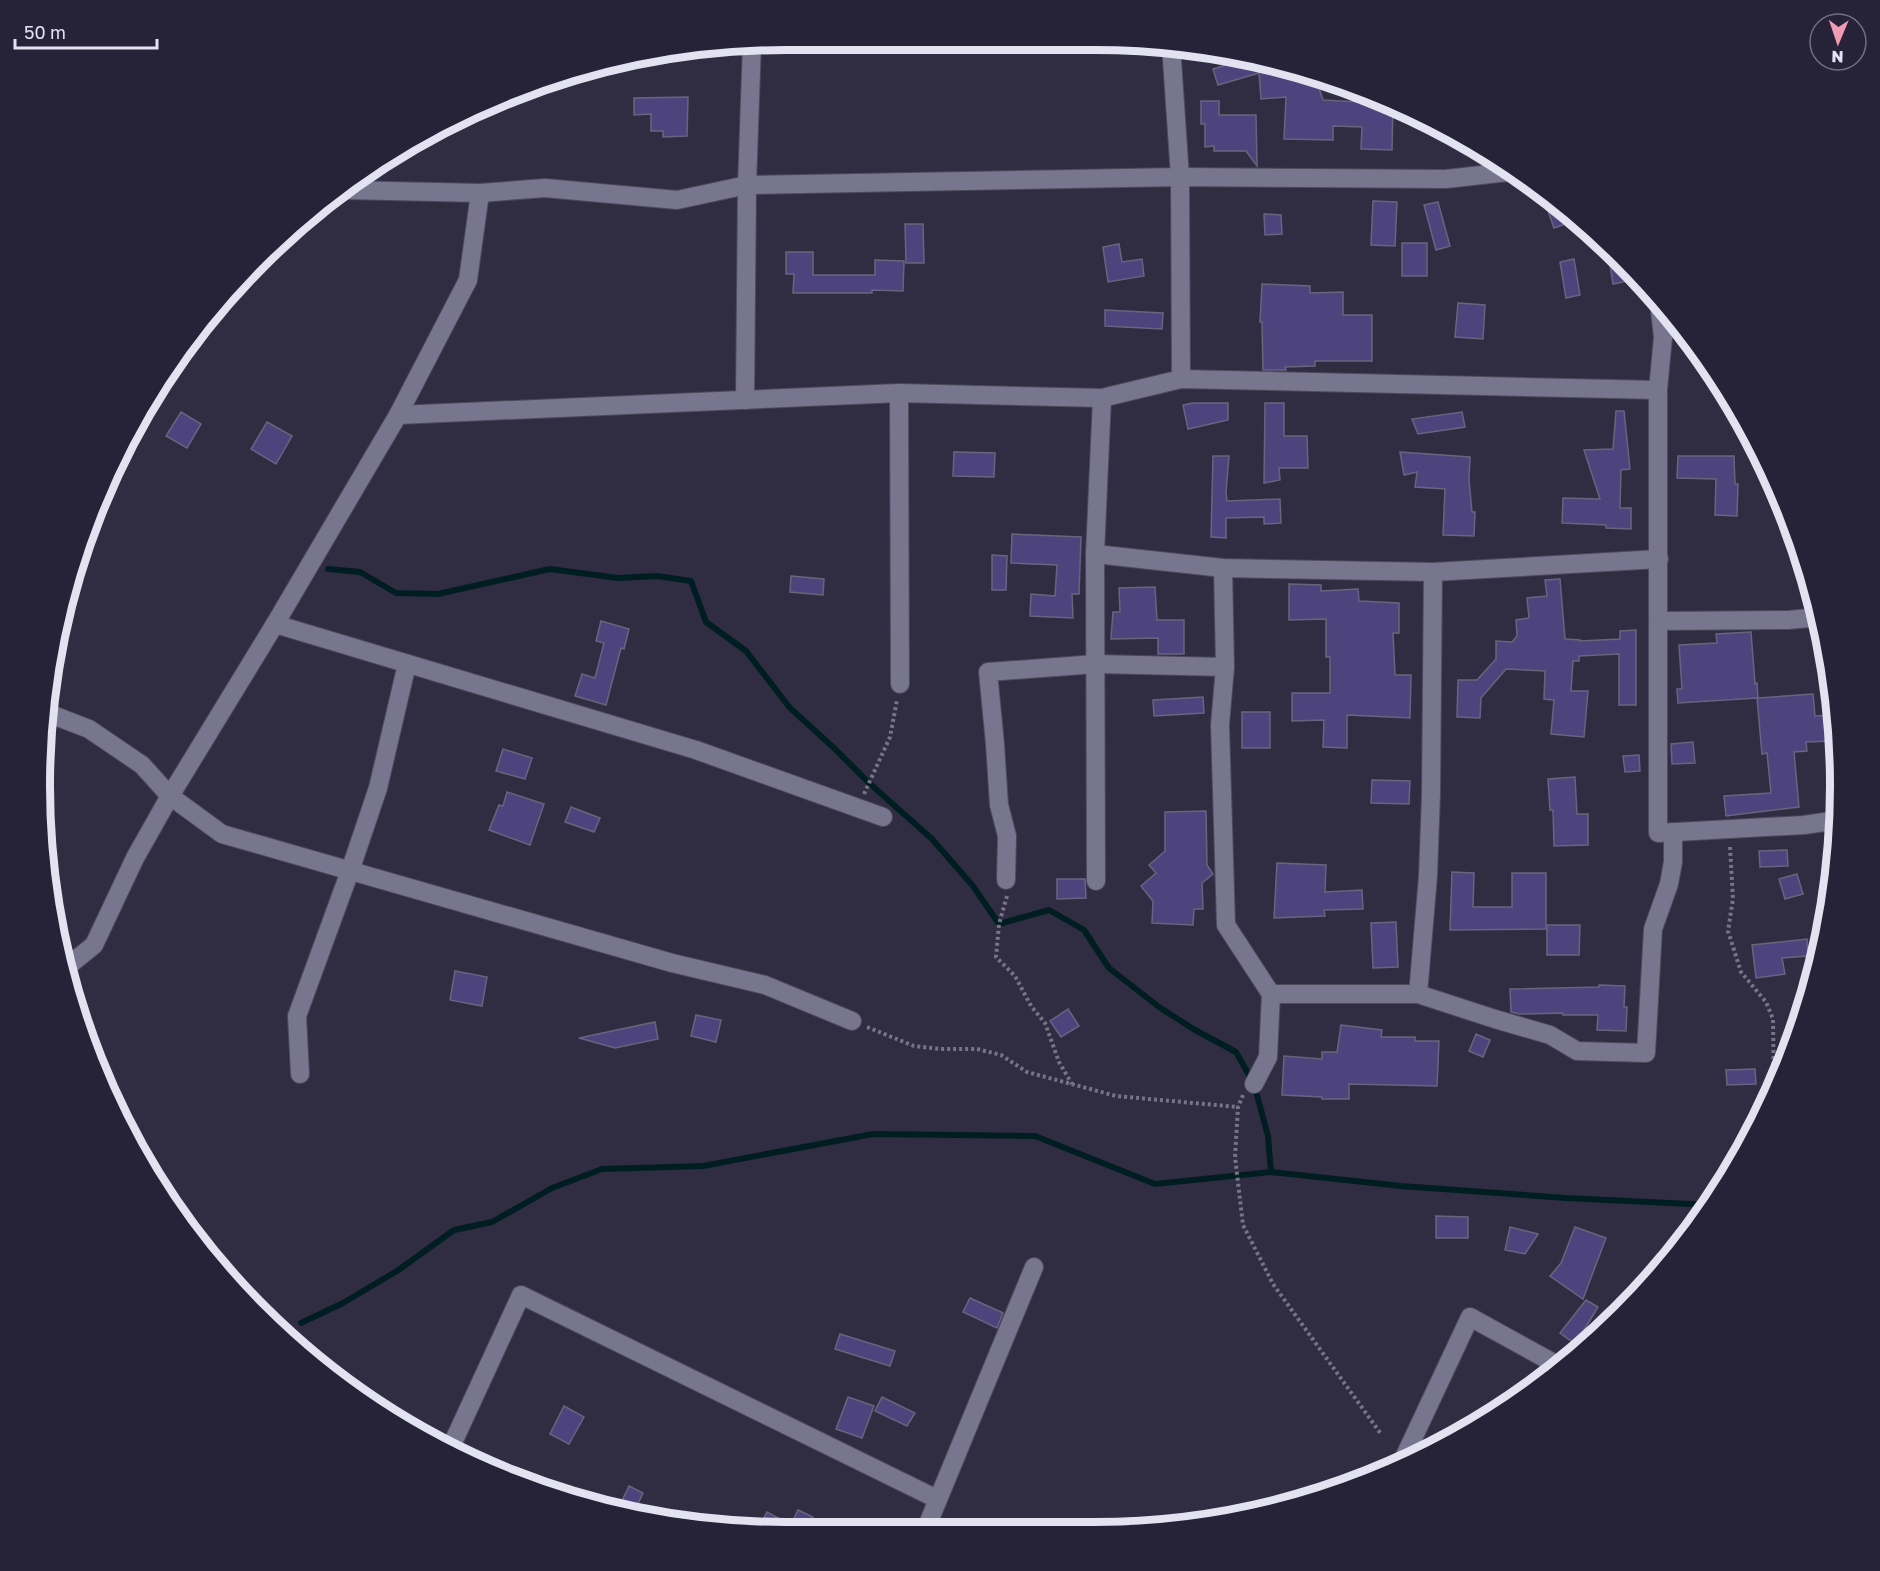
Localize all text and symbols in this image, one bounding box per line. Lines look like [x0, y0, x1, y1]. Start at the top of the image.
scale bar [15, 12, 158, 50]
north arrow [1808, 12, 1868, 72]
text: 50 m [24, 21, 66, 43]
text: N [1831, 47, 1844, 67]

